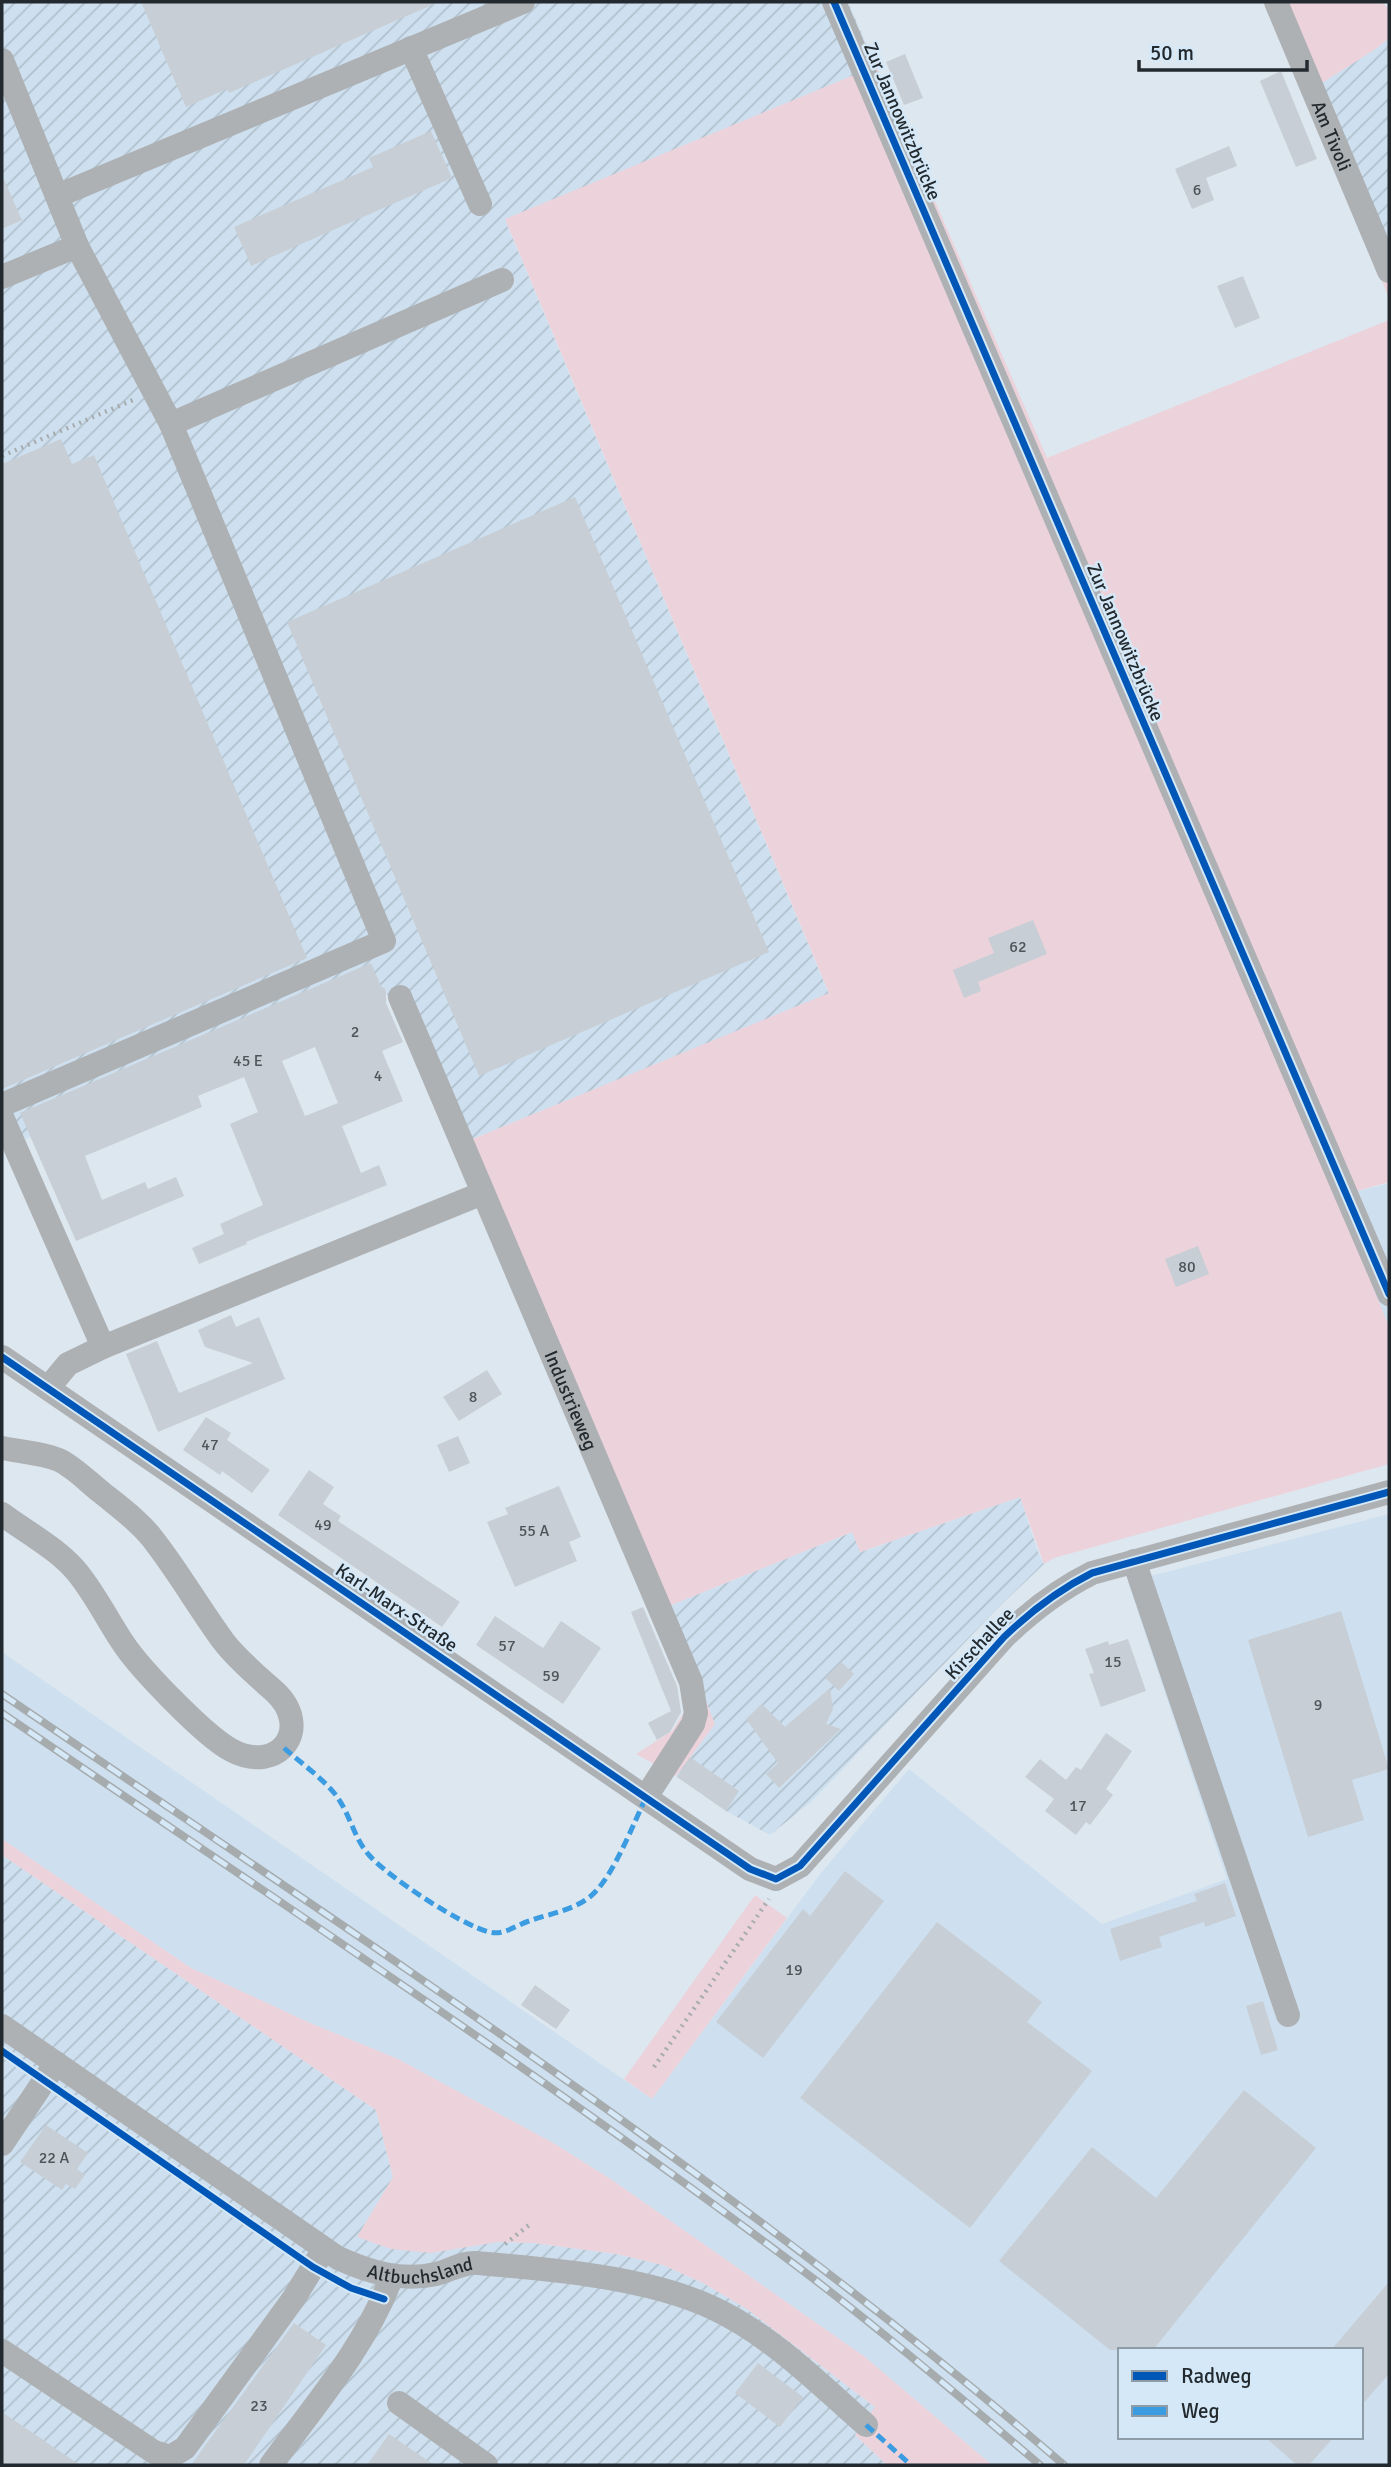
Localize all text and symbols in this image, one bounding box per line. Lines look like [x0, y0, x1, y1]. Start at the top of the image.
scale bar [1139, 28, 1307, 72]
street label: Zur Jannowitzbrücke [858, 39, 946, 204]
text: 50 m [1150, 40, 1194, 66]
street label: Am Tivoli [1306, 97, 1357, 175]
house number: 6 [1193, 180, 1201, 200]
street label: Zur Jannowitzbrücke [1081, 560, 1169, 725]
house number: 62 [1009, 937, 1027, 957]
house number: 2 [351, 1022, 359, 1042]
house number: 45 E [233, 1051, 263, 1071]
house number: 4 [374, 1066, 383, 1086]
house number: 80 [1178, 1257, 1196, 1277]
street label: Industrieweg [539, 1347, 602, 1454]
house number: 8 [469, 1387, 477, 1407]
house number: 47 [201, 1435, 219, 1455]
house number: 49 [314, 1515, 332, 1535]
house number: 55 A [519, 1521, 550, 1541]
street label: Karl-Marx-Straße [331, 1558, 462, 1658]
street label: Kirschallee [940, 1602, 1019, 1685]
house number: 57 [498, 1636, 516, 1656]
house number: 15 [1104, 1652, 1122, 1672]
house number: 59 [542, 1666, 560, 1686]
house number: 9 [1314, 1695, 1322, 1715]
house number: 17 [1069, 1796, 1087, 1816]
house number: 19 [785, 1960, 803, 1980]
house number: 22 A [39, 2148, 70, 2168]
street label: Altbuchsland [364, 2252, 475, 2290]
legend [1118, 2348, 1363, 2439]
text: Radweg [1181, 2363, 1252, 2389]
house number: 23 [250, 2396, 268, 2416]
text: Weg [1181, 2398, 1220, 2424]

